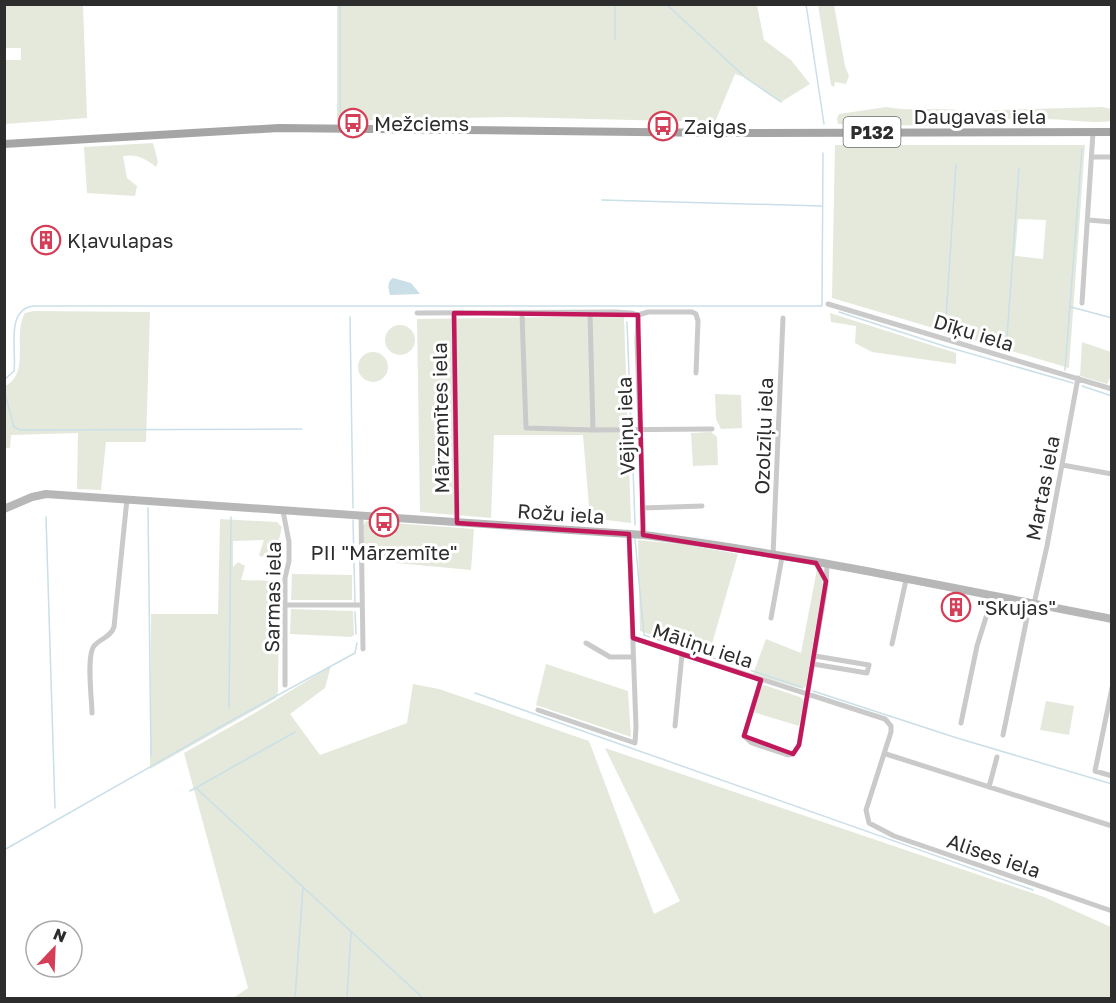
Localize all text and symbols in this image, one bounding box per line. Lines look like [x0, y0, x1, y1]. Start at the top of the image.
street label: Daugavas iela [914, 104, 1046, 128]
bus stop icon: Mežciems [337, 107, 369, 139]
bus stop icon: Zaigas [647, 110, 679, 142]
place label: Mežciems [374, 111, 469, 135]
place label: Zaigas [684, 114, 747, 138]
road number: P132 [844, 117, 900, 147]
building icon: Kļavulapas [30, 224, 62, 256]
place label: Kļavulapas [67, 228, 173, 253]
street label: Dīķu iela [931, 308, 1017, 356]
street label: Mārzemītes iela [427, 342, 453, 494]
street label: Vējiņu iela [611, 376, 640, 476]
street label: Ozolzīļu iela [749, 377, 778, 495]
street label: Martas iela [1020, 434, 1064, 542]
street label: Rožu iela [517, 498, 605, 528]
bus stop icon: PII "Mārzemīte" [368, 506, 400, 538]
place label: PII "Mārzemīte" [310, 540, 458, 564]
street label: Sarmas iela [259, 541, 285, 653]
building icon: "Skujas" [940, 591, 972, 623]
place label: "Skujas" [977, 595, 1056, 619]
street label: Māliņu iela [649, 617, 756, 673]
street label: Alises iela [944, 828, 1044, 882]
north arrow [24, 919, 84, 979]
text: N [50, 924, 69, 947]

